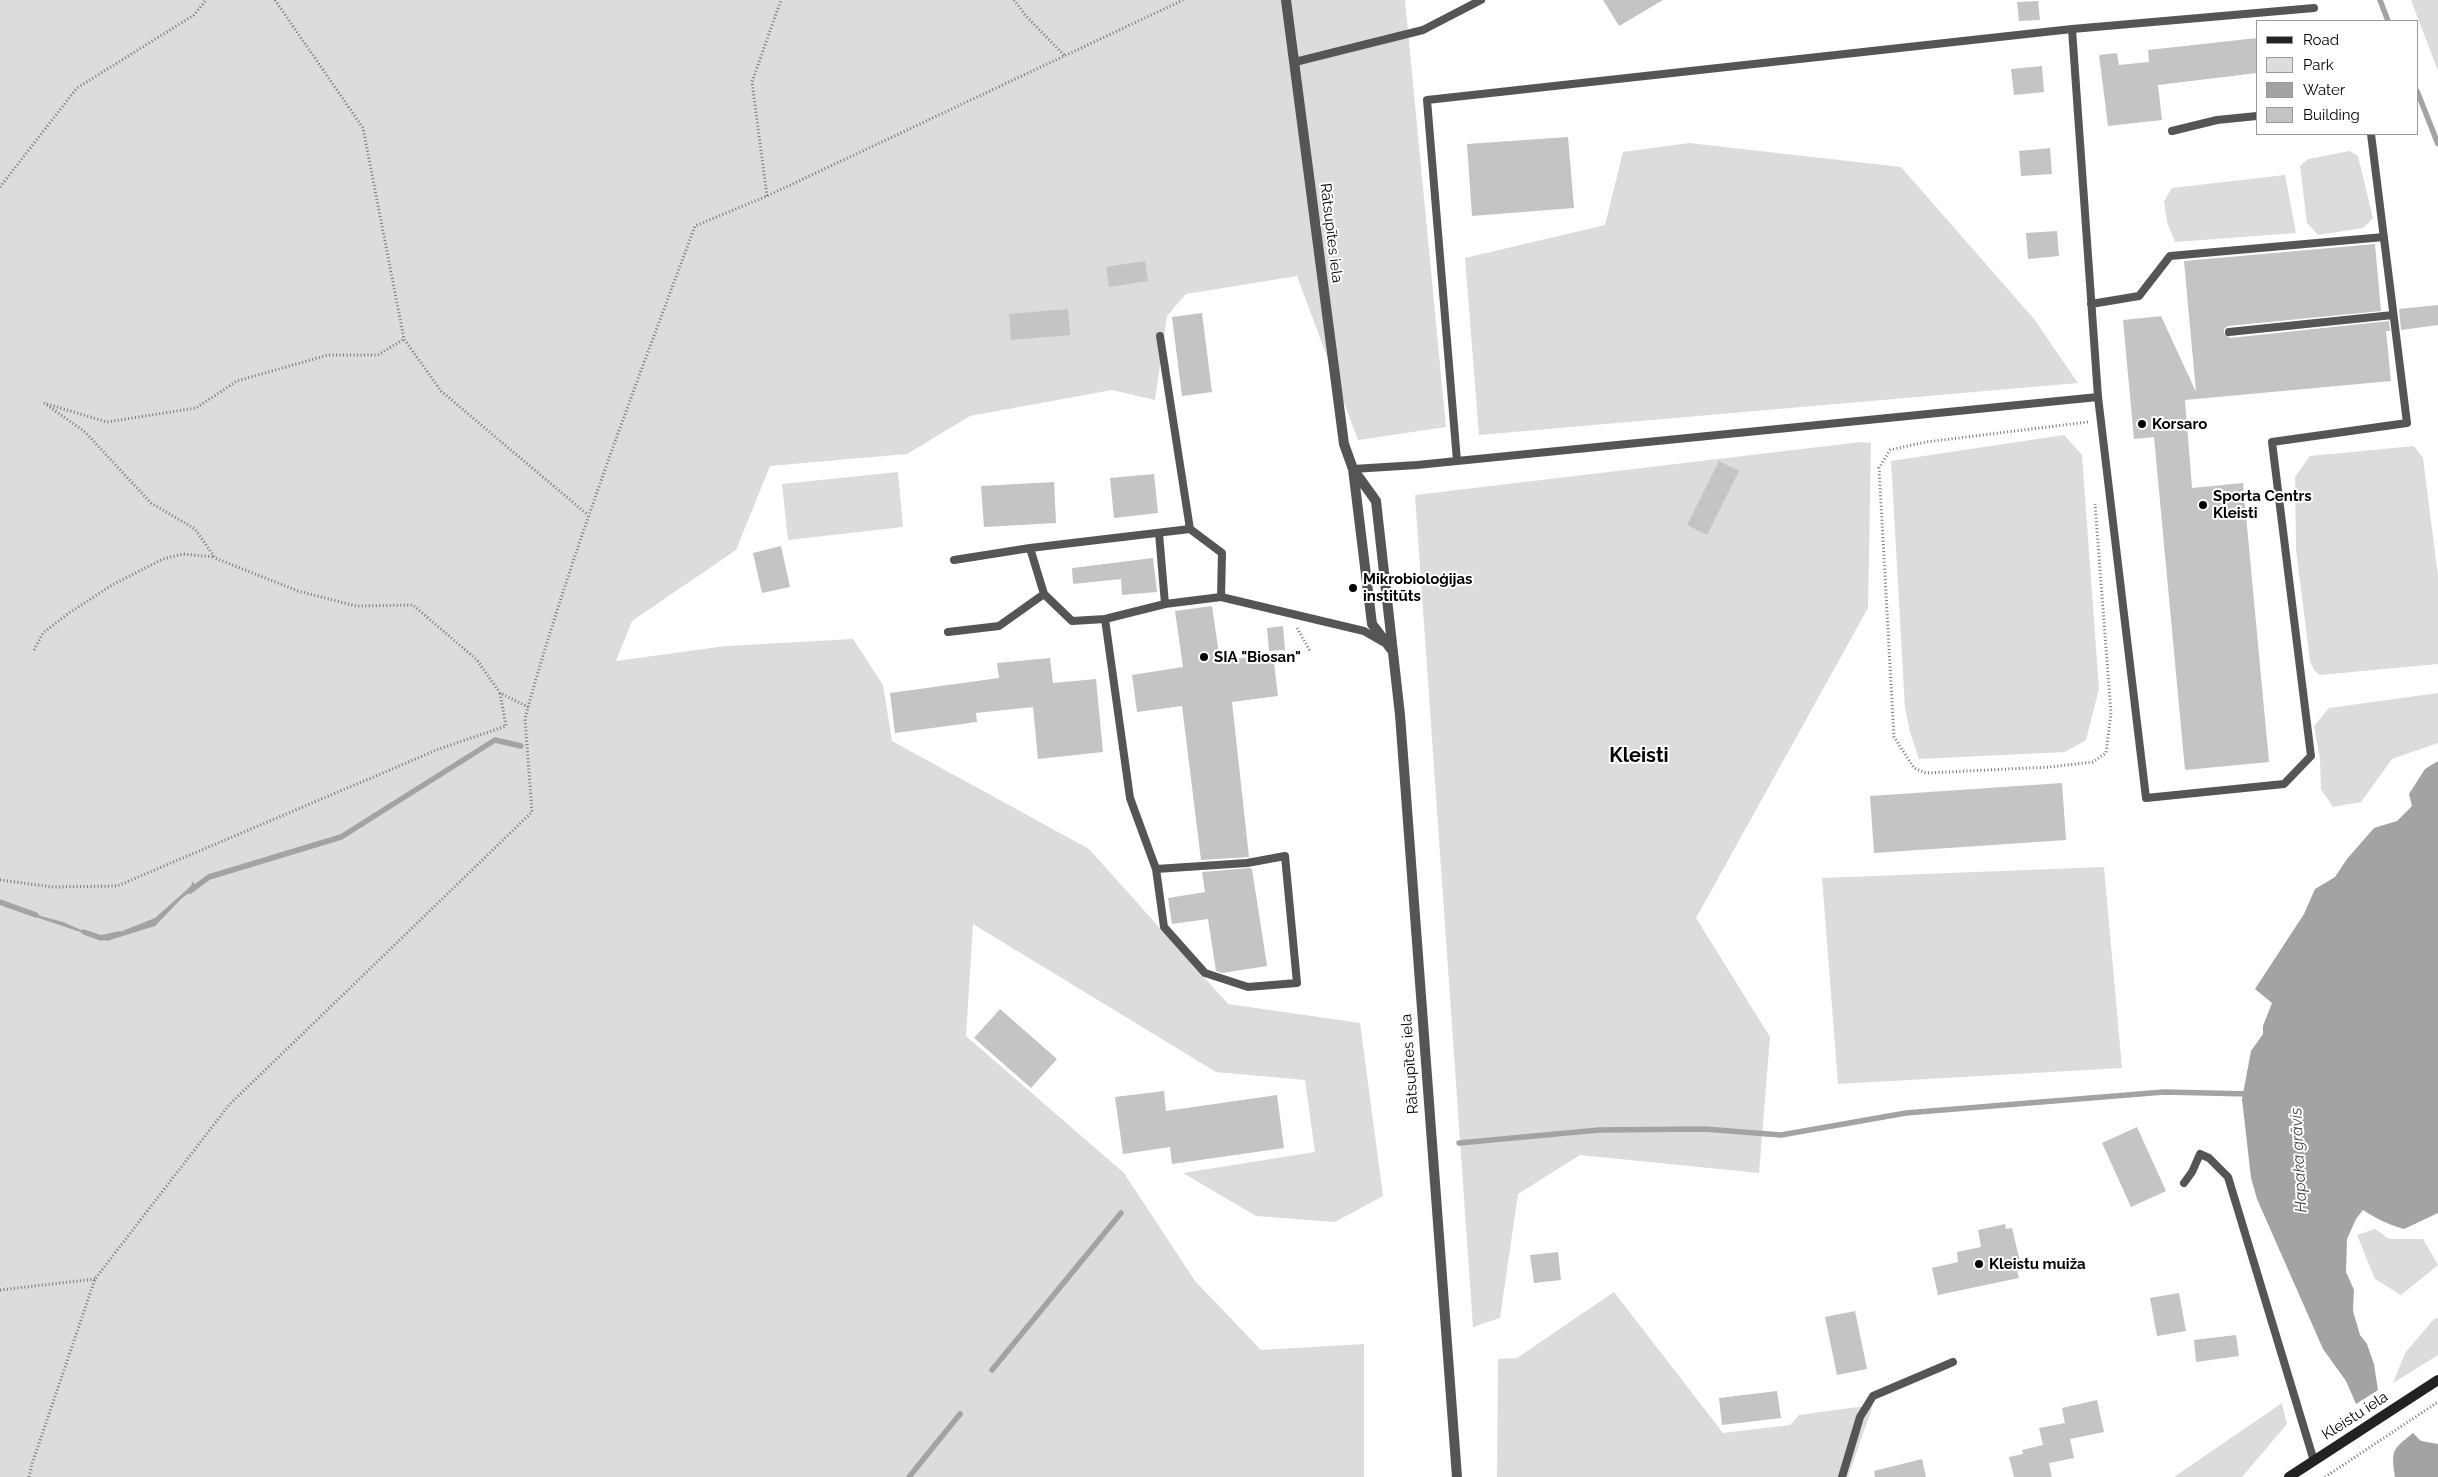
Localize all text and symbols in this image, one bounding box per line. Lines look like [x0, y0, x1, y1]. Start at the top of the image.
legend [2256, 20, 2418, 135]
text: Road [2303, 31, 2339, 49]
text: Park [2303, 56, 2334, 74]
text: Water [2303, 81, 2345, 99]
text: Building [2303, 106, 2360, 124]
street label: Rātsupītes iela [1316, 182, 1346, 284]
place label: Korsaro [2152, 415, 2207, 433]
marker: Korsaro [2136, 418, 2148, 430]
place label: Sporta Centrs Kleisti [2213, 487, 2312, 522]
marker: Sporta Centrs Kleisti [2197, 499, 2209, 511]
place label: Mikrobioloģijas institūts [1363, 570, 1473, 605]
marker: Mikrobioloģijas institūts [1347, 582, 1359, 594]
place label: SIA "Biosan" [1214, 648, 1301, 666]
marker: SIA "Biosan" [1198, 651, 1210, 663]
district label: Kleisti [1609, 744, 1669, 768]
street label: Rātsupītes iela [1398, 1013, 1422, 1115]
water label: Hapaka grāvis [2287, 1107, 2311, 1213]
place label: Kleistu muiža [1989, 1255, 2086, 1273]
marker: Kleistu muiža [1973, 1258, 1985, 1270]
street label: Kleistu iela [2319, 1388, 2391, 1444]

